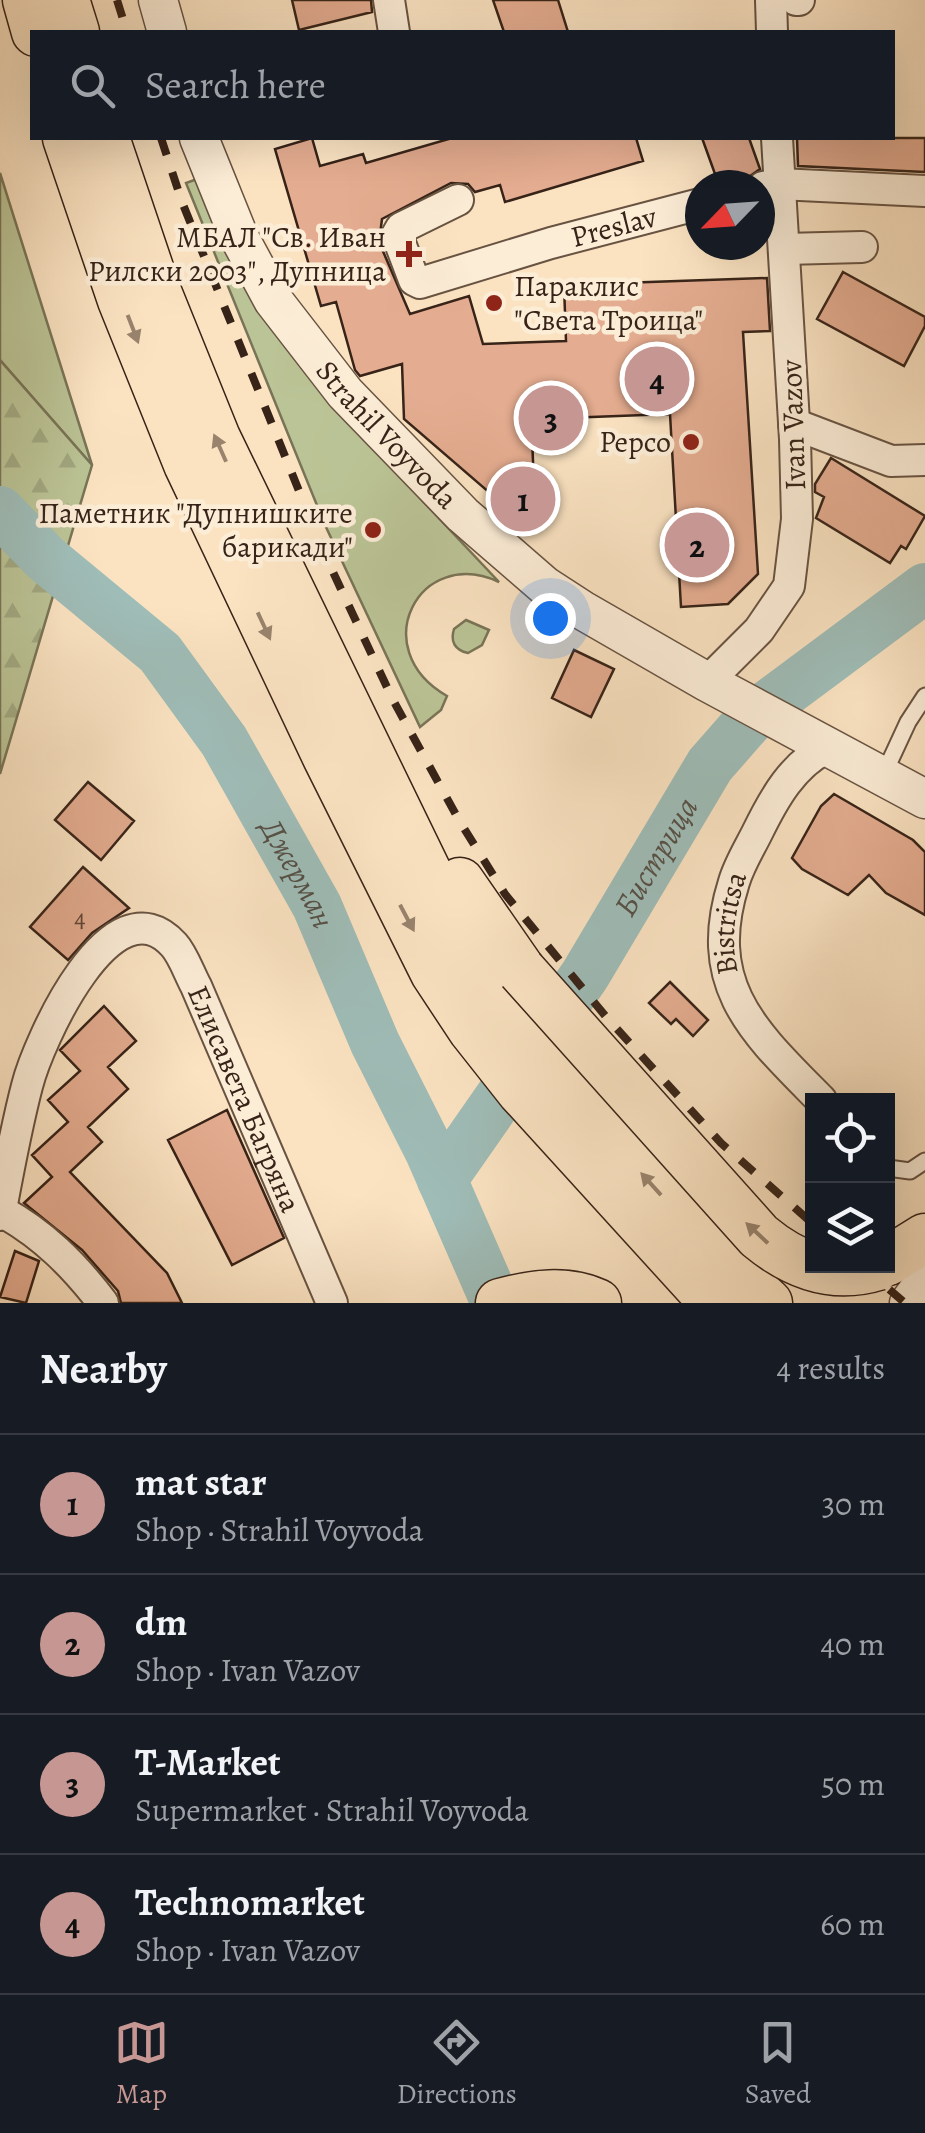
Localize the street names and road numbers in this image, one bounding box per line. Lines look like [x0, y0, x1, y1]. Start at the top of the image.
street label: Preslav [566, 196, 661, 257]
street label: Strahil Voyvoda [307, 352, 467, 518]
street label: Ivan Vazov [771, 358, 815, 491]
street label: Bistritsa [704, 866, 756, 978]
street label: Елисавета Багряна [178, 979, 311, 1218]

